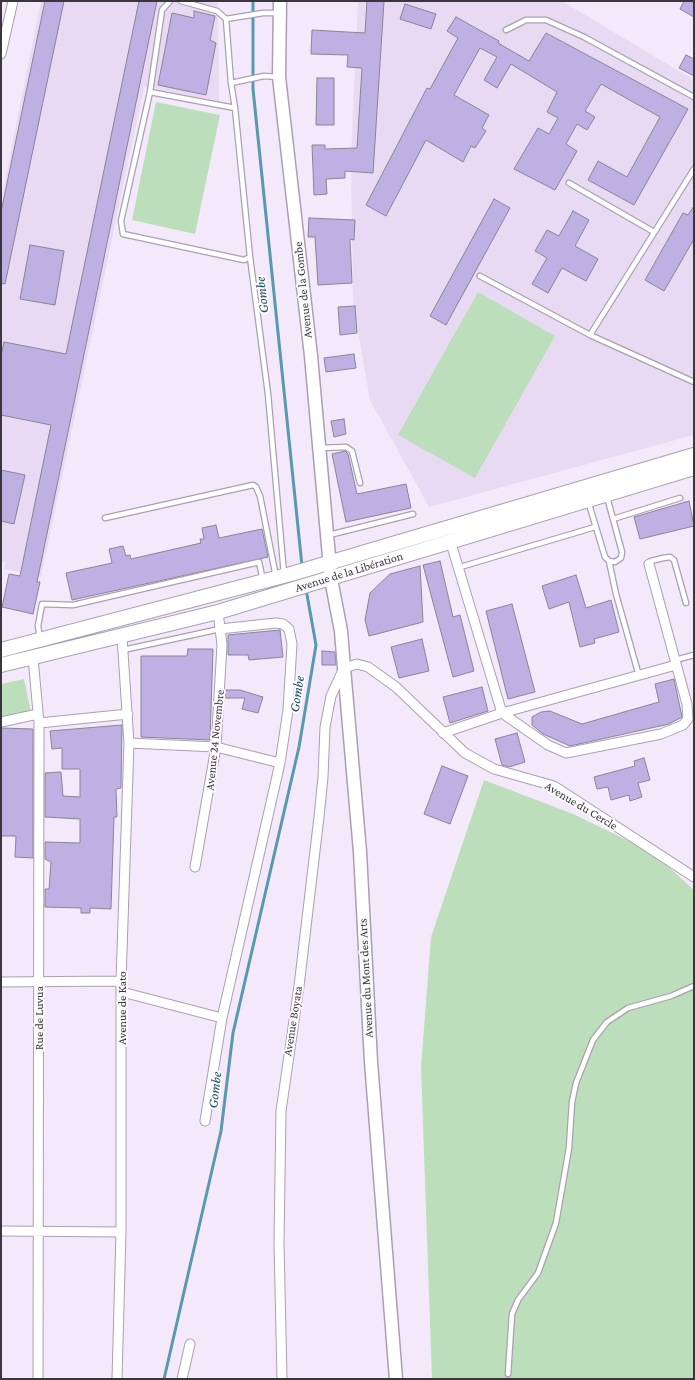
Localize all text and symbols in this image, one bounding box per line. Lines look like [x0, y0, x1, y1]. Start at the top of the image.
street label: Avenue de la Gombe [291, 241, 315, 339]
water label: Gombe [252, 276, 272, 314]
street label: Avenue de la Libération [293, 549, 405, 595]
water label: Gombe [286, 675, 308, 713]
street label: Avenue 24 Novembre [203, 689, 227, 791]
street label: Avenue du Cercle [542, 779, 620, 833]
street label: Avenue du Mont des Arts [356, 918, 376, 1038]
street label: Avenue de Kato [115, 971, 129, 1045]
street label: Avenue Boyata [280, 985, 306, 1057]
street label: Rue de Luvua [32, 986, 46, 1050]
water label: Gombe [204, 1071, 226, 1109]

